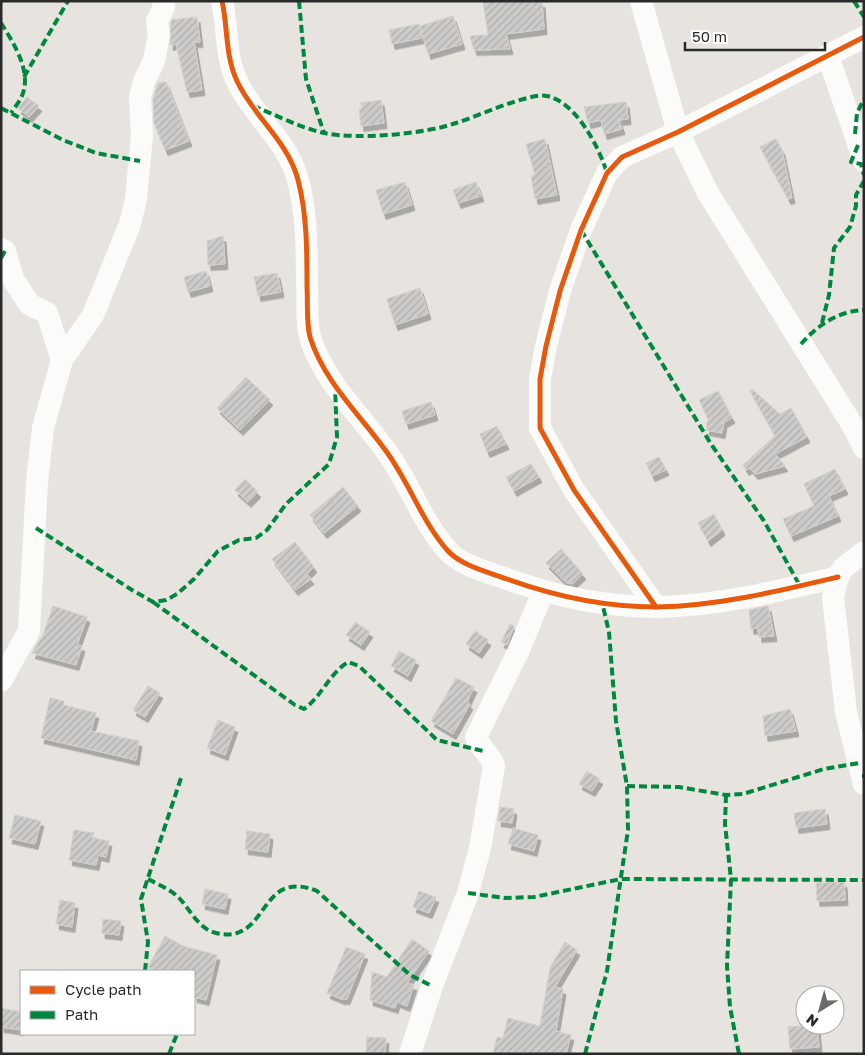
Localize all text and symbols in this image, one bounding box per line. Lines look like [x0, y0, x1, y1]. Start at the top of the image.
scale bar [685, 20, 825, 52]
text: 50 m [692, 27, 727, 45]
legend [20, 970, 195, 1035]
text: Cycle path [65, 980, 141, 998]
north arrow [795, 985, 845, 1035]
text: Path [65, 1005, 98, 1023]
text: N [803, 1011, 821, 1031]

